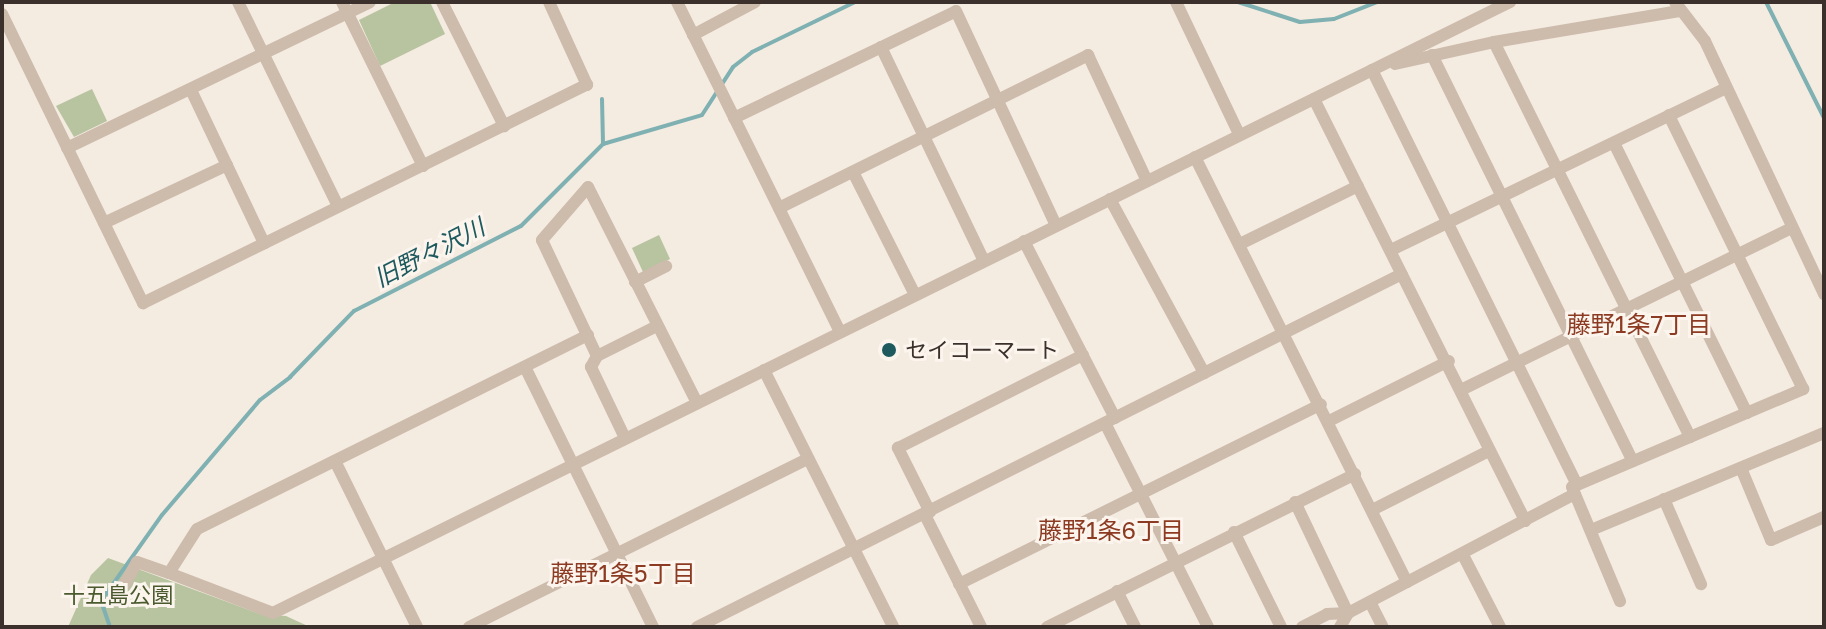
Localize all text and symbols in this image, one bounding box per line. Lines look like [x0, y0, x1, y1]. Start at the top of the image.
water label: 旧野々沢川 [369, 212, 489, 292]
district label: 藤野1条7丁目 [1567, 310, 1711, 338]
place label: セイコーマート [905, 337, 1059, 363]
marker: セイコーマート [880, 341, 898, 359]
district label: 藤野1条6丁目 [1038, 516, 1184, 544]
district label: 藤野1条5丁目 [550, 559, 696, 587]
park label: 十五島公園 [63, 582, 173, 608]

